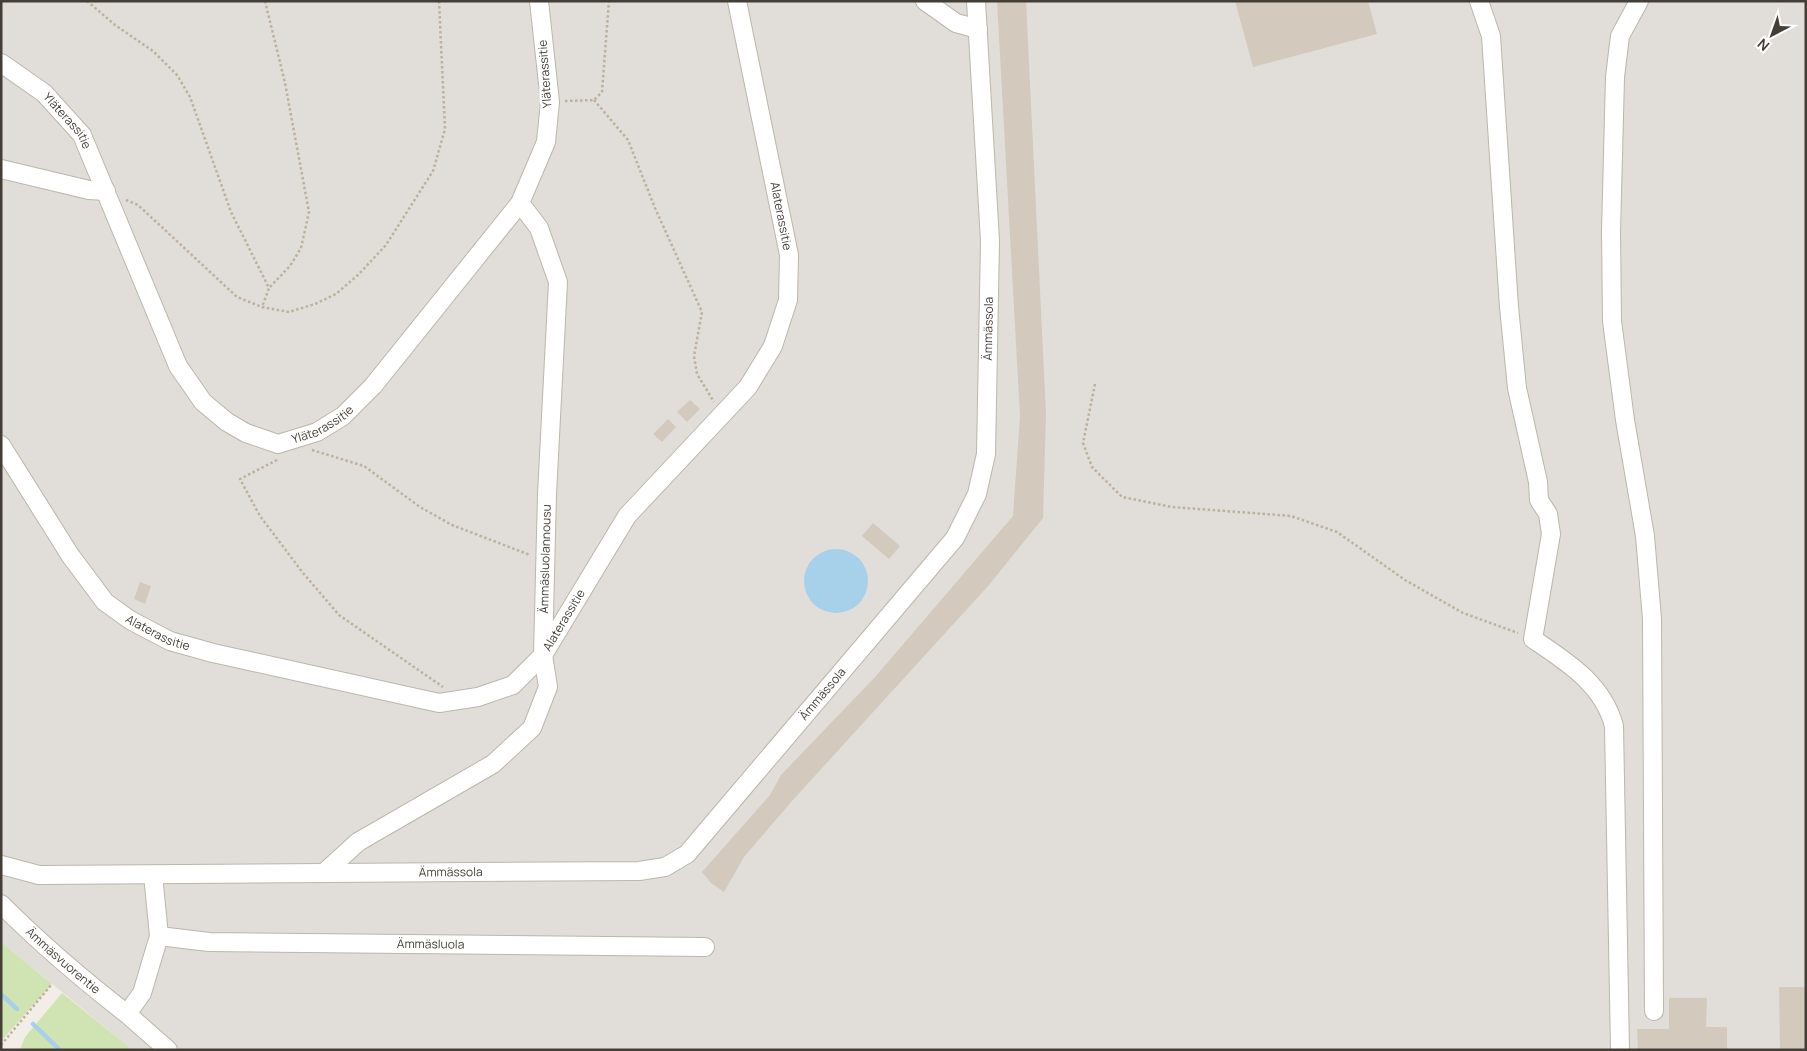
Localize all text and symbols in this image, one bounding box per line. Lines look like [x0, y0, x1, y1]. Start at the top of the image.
north arrow [1747, 10, 1797, 60]
text: N [1753, 35, 1773, 56]
street label: Yläterassitie [534, 39, 555, 109]
street label: Yläterassitie [40, 89, 96, 151]
street label: Alaterassitie [767, 180, 796, 252]
street label: Ämmässola [979, 297, 997, 361]
street label: Yläterassitie [289, 401, 357, 447]
street label: Ämmäsluolannousu [535, 504, 555, 614]
street label: Alaterassitie [538, 586, 589, 654]
street label: Alaterassitie [122, 610, 192, 654]
street label: Ämmässola [795, 664, 849, 724]
street label: Ämmässola [419, 863, 483, 880]
street label: Ämmäsvuorentie [22, 923, 104, 998]
street label: Ämmäsluola [397, 935, 464, 953]

